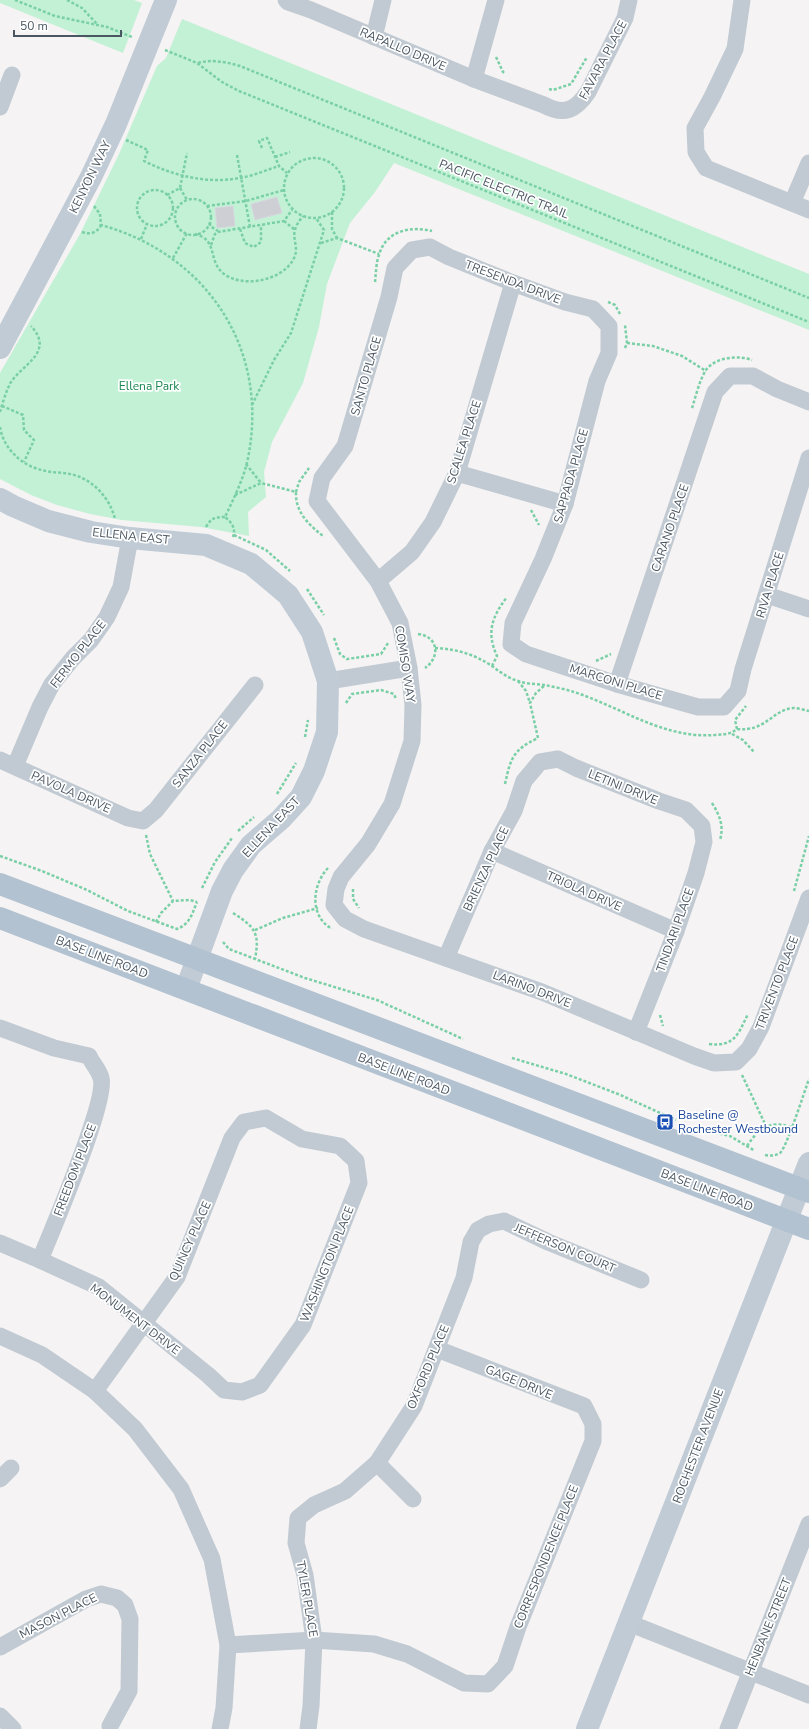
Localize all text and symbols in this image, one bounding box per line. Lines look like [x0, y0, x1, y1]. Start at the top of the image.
scale bar [14, 12, 121, 38]
text: 50 m [20, 18, 48, 34]
street label: FAVARA PLACE [575, 18, 631, 102]
street label: RAPALLO DRIVE [357, 24, 449, 74]
street label: KENYON WAY [66, 137, 115, 216]
street label: PACIFIC ELECTRIC TRAIL [437, 156, 572, 223]
street label: TRESENDA DRIVE [463, 256, 563, 308]
street label: SANTO PLACE [347, 335, 385, 417]
park label: Ellena Park [119, 378, 180, 394]
street label: SCALEA PLACE [443, 398, 485, 486]
street label: SAPPADA PLACE [550, 427, 592, 525]
street label: CARANO PLACE [647, 482, 693, 574]
street label: ELLENA EAST [92, 524, 171, 548]
street label: RIVA PLACE [752, 550, 788, 620]
street label: FERMO PLACE [47, 617, 109, 691]
street label: COMISO WAY [391, 624, 419, 704]
street label: MARCONI PLACE [567, 660, 665, 704]
street label: SANZA PLACE [169, 717, 231, 791]
street label: LETINI DRIVE [586, 766, 660, 808]
street label: PAVOLA DRIVE [29, 767, 113, 817]
street label: ELLENA EAST [239, 793, 304, 861]
street label: BRIENZA PLACE [459, 824, 513, 914]
street label: TRIOLA DRIVE [544, 867, 624, 915]
street label: TINDARI PLACE [652, 886, 698, 974]
street label: BASE LINE ROAD [54, 932, 150, 982]
street label: TRIVENTO PLACE [752, 934, 802, 1032]
street label: LARINO DRIVE [491, 967, 573, 1011]
street label: BASE LINE ROAD [356, 1049, 452, 1099]
place label: Baseline @ Rochester Westbound [678, 1107, 798, 1137]
bus stop icon: Baseline @ Rochester Westbound [655, 1112, 675, 1132]
street label: FREEDOM PLACE [50, 1122, 100, 1218]
street label: BASE LINE ROAD [659, 1165, 755, 1215]
street label: QUINCY PLACE [165, 1199, 215, 1283]
street label: WASHINGTON PLACE [296, 1204, 358, 1324]
street label: JEFFERSON COURT [511, 1219, 619, 1277]
street label: MONUMENT DRIVE [87, 1280, 183, 1358]
street label: OXFORD PLACE [403, 1323, 453, 1411]
street label: GAGE DRIVE [483, 1361, 555, 1403]
street label: ROCHESTER AVENUE [669, 1386, 727, 1506]
street label: CORRESPONDENCE PLACE [510, 1483, 582, 1631]
street label: TYLER PLACE [292, 1560, 322, 1638]
street label: HENBANE STREET [741, 1575, 795, 1678]
street label: MASON PLACE [16, 1590, 100, 1642]

